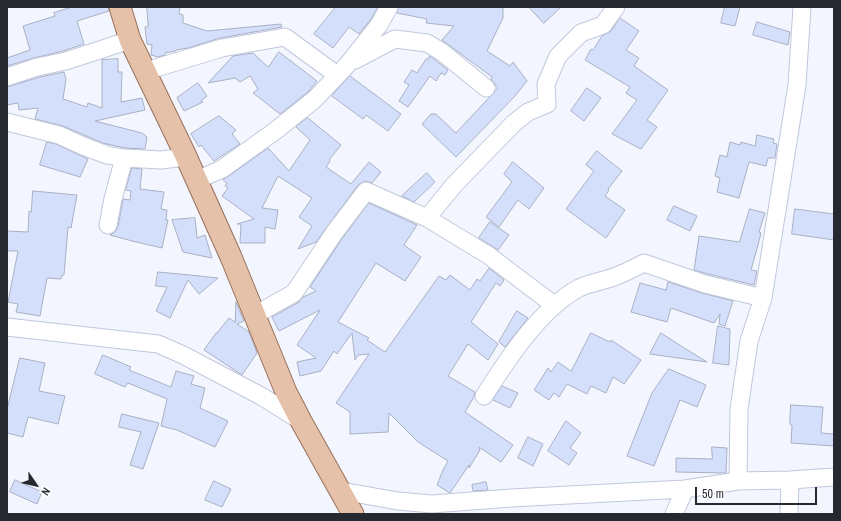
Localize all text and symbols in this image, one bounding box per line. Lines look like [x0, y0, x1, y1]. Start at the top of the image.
north arrow [16, 465, 56, 505]
scale bar [697, 479, 819, 505]
text: N [38, 485, 54, 498]
text: 50 m [702, 486, 724, 502]

